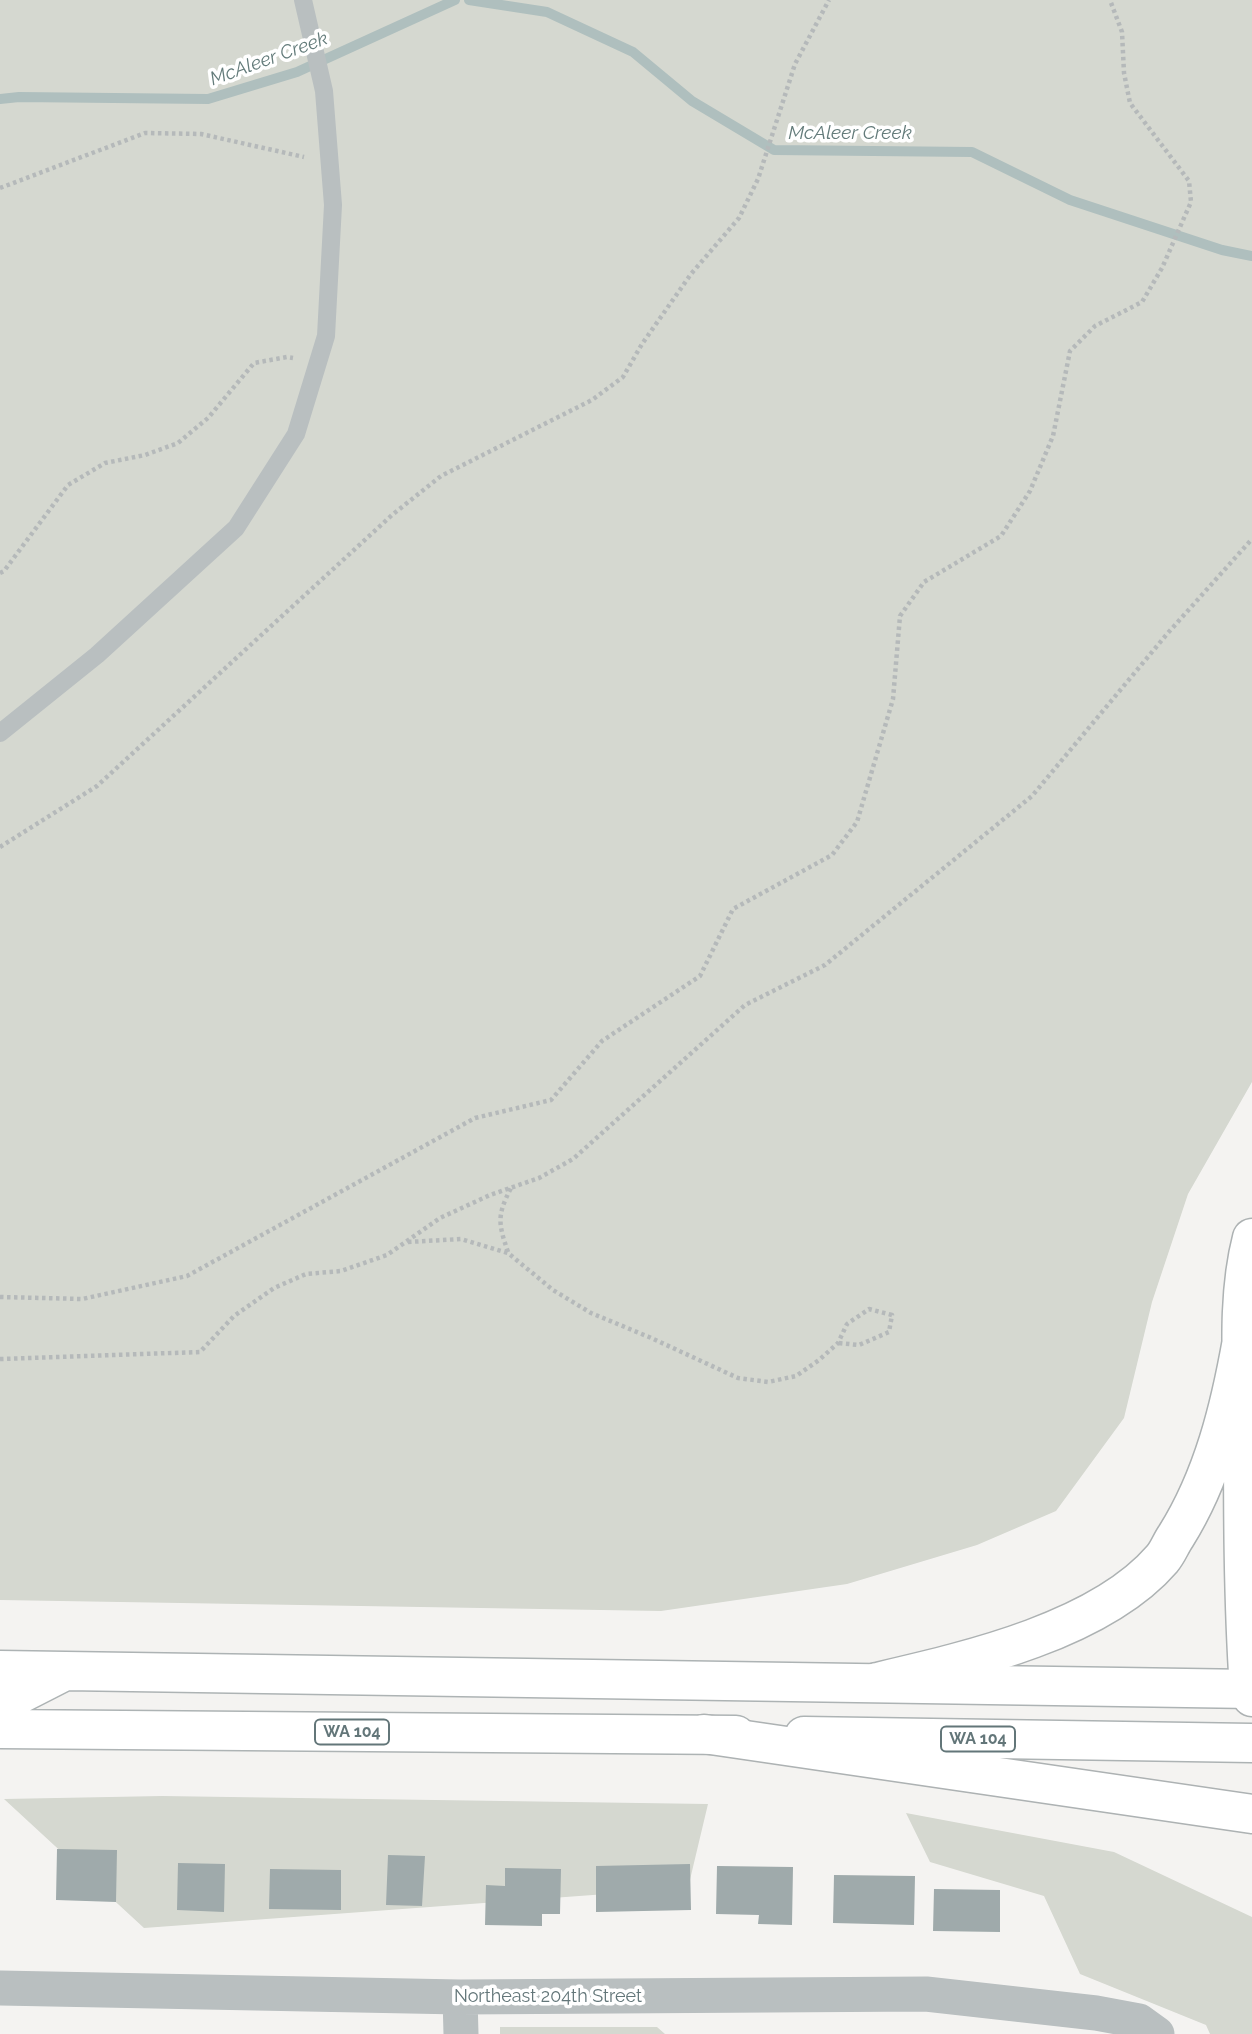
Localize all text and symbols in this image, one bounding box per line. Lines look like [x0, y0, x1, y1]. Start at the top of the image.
water label: McAleer Creek [207, 27, 331, 91]
water label: McAleer Creek [788, 122, 912, 144]
road number: WA 104 [315, 1720, 389, 1744]
road number: WA 104 [941, 1726, 1015, 1751]
street label: Northeast 204th Street [454, 1986, 642, 2008]

